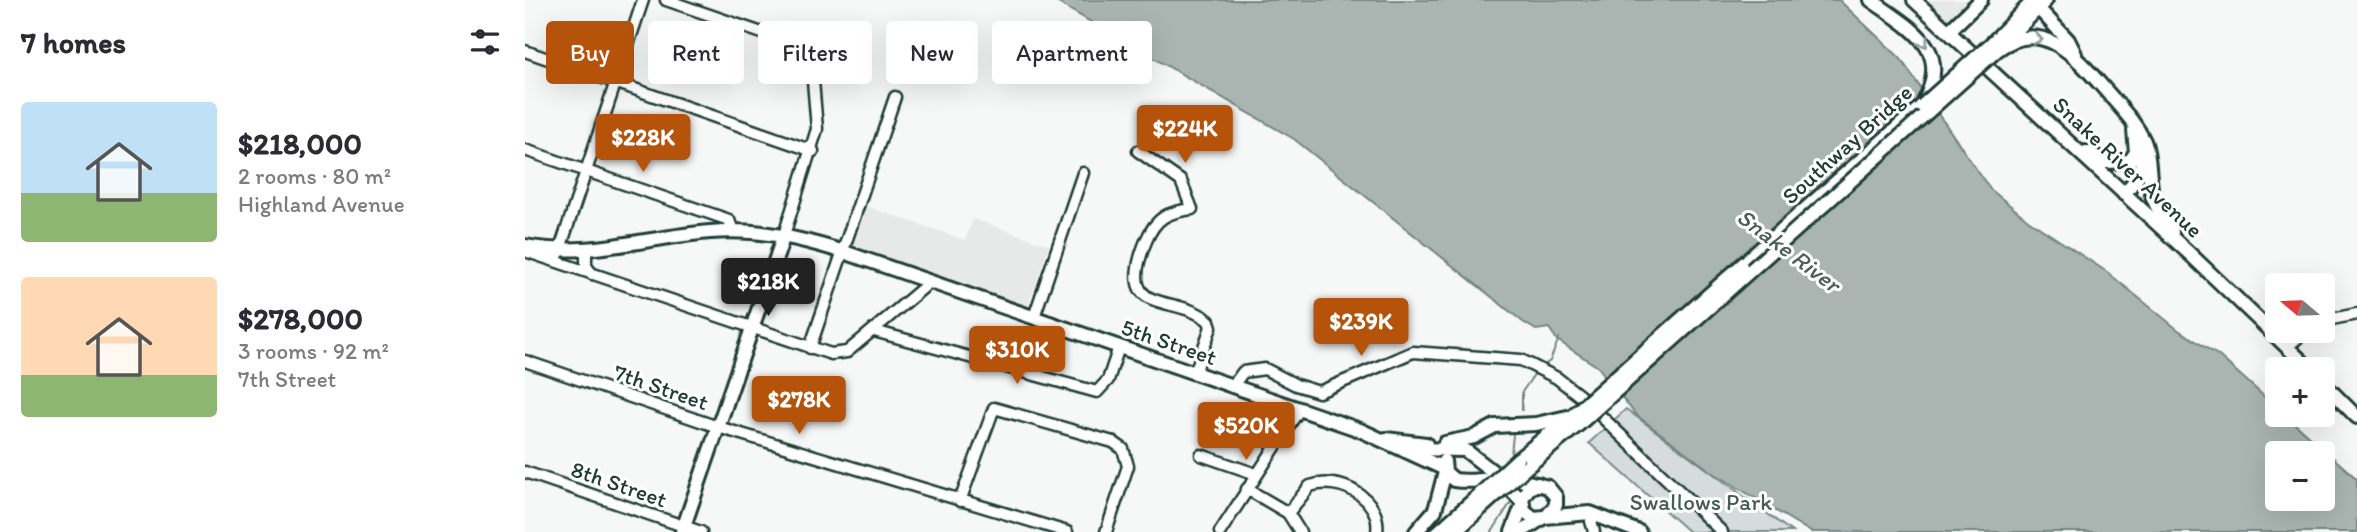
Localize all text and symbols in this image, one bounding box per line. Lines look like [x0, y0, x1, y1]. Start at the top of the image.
chip: Buy [546, 21, 634, 84]
chip: Rent [648, 21, 744, 84]
chip: Filters [758, 21, 872, 84]
chip: New [886, 21, 978, 84]
chip: Apartment [992, 21, 1152, 84]
icon: filters [466, 23, 504, 61]
text: 7 homes [21, 24, 126, 61]
one-way arrow [2032, 31, 2044, 46]
one-way arrow [1916, 35, 1928, 48]
street label: Southway Bridge [1776, 78, 1918, 210]
street label: Snake River Avenue [2047, 90, 2209, 244]
pin: $224K [1136, 106, 1234, 165]
pin: $228K [594, 114, 692, 174]
text: $224K [1153, 114, 1217, 142]
text: $228K [611, 123, 675, 151]
text: $218,000 [238, 125, 362, 162]
icon: home [77, 130, 161, 214]
text: 2 rooms · 80 m² [238, 162, 391, 190]
text: Highland Avenue [238, 190, 405, 218]
water label: Snake River [1732, 202, 1848, 300]
pin: $218K [719, 258, 817, 318]
text: $218K [737, 267, 799, 295]
north arrow [2265, 273, 2335, 343]
map controls [2265, 273, 2335, 511]
pin: $239K [1312, 298, 1410, 358]
text: $278,000 [238, 300, 363, 337]
icon: home [77, 305, 161, 389]
text: $239K [1329, 307, 1393, 335]
street label: 5th Street [1118, 313, 1221, 371]
pin: $310K [968, 326, 1066, 386]
text: $310K [985, 335, 1049, 363]
text: 3 rooms · 92 m² [238, 337, 389, 365]
button: + [2265, 357, 2335, 427]
street label: 7th Street [610, 358, 712, 416]
text: 7th Street [238, 365, 336, 393]
pin: $278K [750, 376, 848, 436]
text: $278K [768, 385, 830, 413]
pin: $520K [1197, 402, 1295, 462]
text: $520K [1214, 411, 1278, 439]
button: − [2265, 441, 2335, 511]
street label: 8th Street [567, 455, 671, 514]
park label: Swallows Park [1630, 488, 1772, 516]

